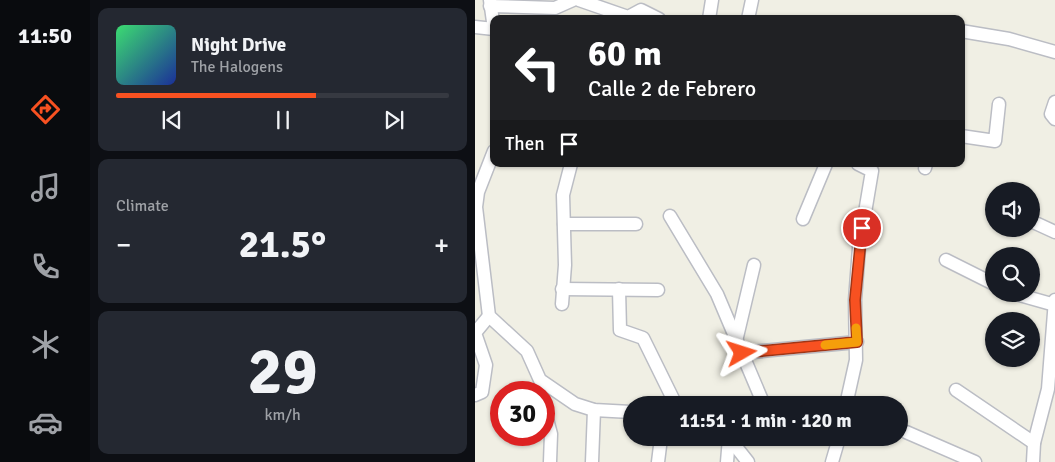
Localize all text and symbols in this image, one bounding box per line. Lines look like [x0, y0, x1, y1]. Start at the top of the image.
text: 11:50 [18, 22, 72, 49]
text: 60 m [588, 32, 662, 75]
text: Night Drive [191, 33, 286, 57]
icon: left [505, 35, 570, 100]
text: The Halogens [191, 57, 283, 77]
text: Calle 2 de Febrero [588, 75, 756, 102]
icon: directions [28, 92, 63, 127]
icon: previous [158, 106, 186, 134]
icon: pause [269, 106, 297, 134]
icon: next [380, 106, 408, 134]
icon: arrive [555, 130, 583, 158]
text: Then [505, 132, 545, 156]
icon: music [28, 170, 63, 205]
map controls [985, 182, 1040, 367]
button: sound [985, 182, 1040, 237]
text: Climate [116, 196, 169, 216]
pin [841, 207, 883, 249]
icon: arrive [848, 214, 876, 242]
text: 21.5° [239, 221, 326, 268]
text: − [116, 228, 131, 262]
text: + [434, 228, 449, 262]
button: search [985, 247, 1040, 302]
icon: phone [28, 249, 63, 284]
button: layers [985, 312, 1040, 367]
position arrow [715, 326, 767, 378]
icon: climate [28, 327, 63, 362]
text: 29 [247, 332, 318, 412]
speed limit sign: 30 [490, 381, 555, 446]
icon: car [28, 405, 63, 440]
text: km/h [264, 405, 301, 425]
text: 11:51 · 1 min · 120 m [679, 409, 852, 433]

